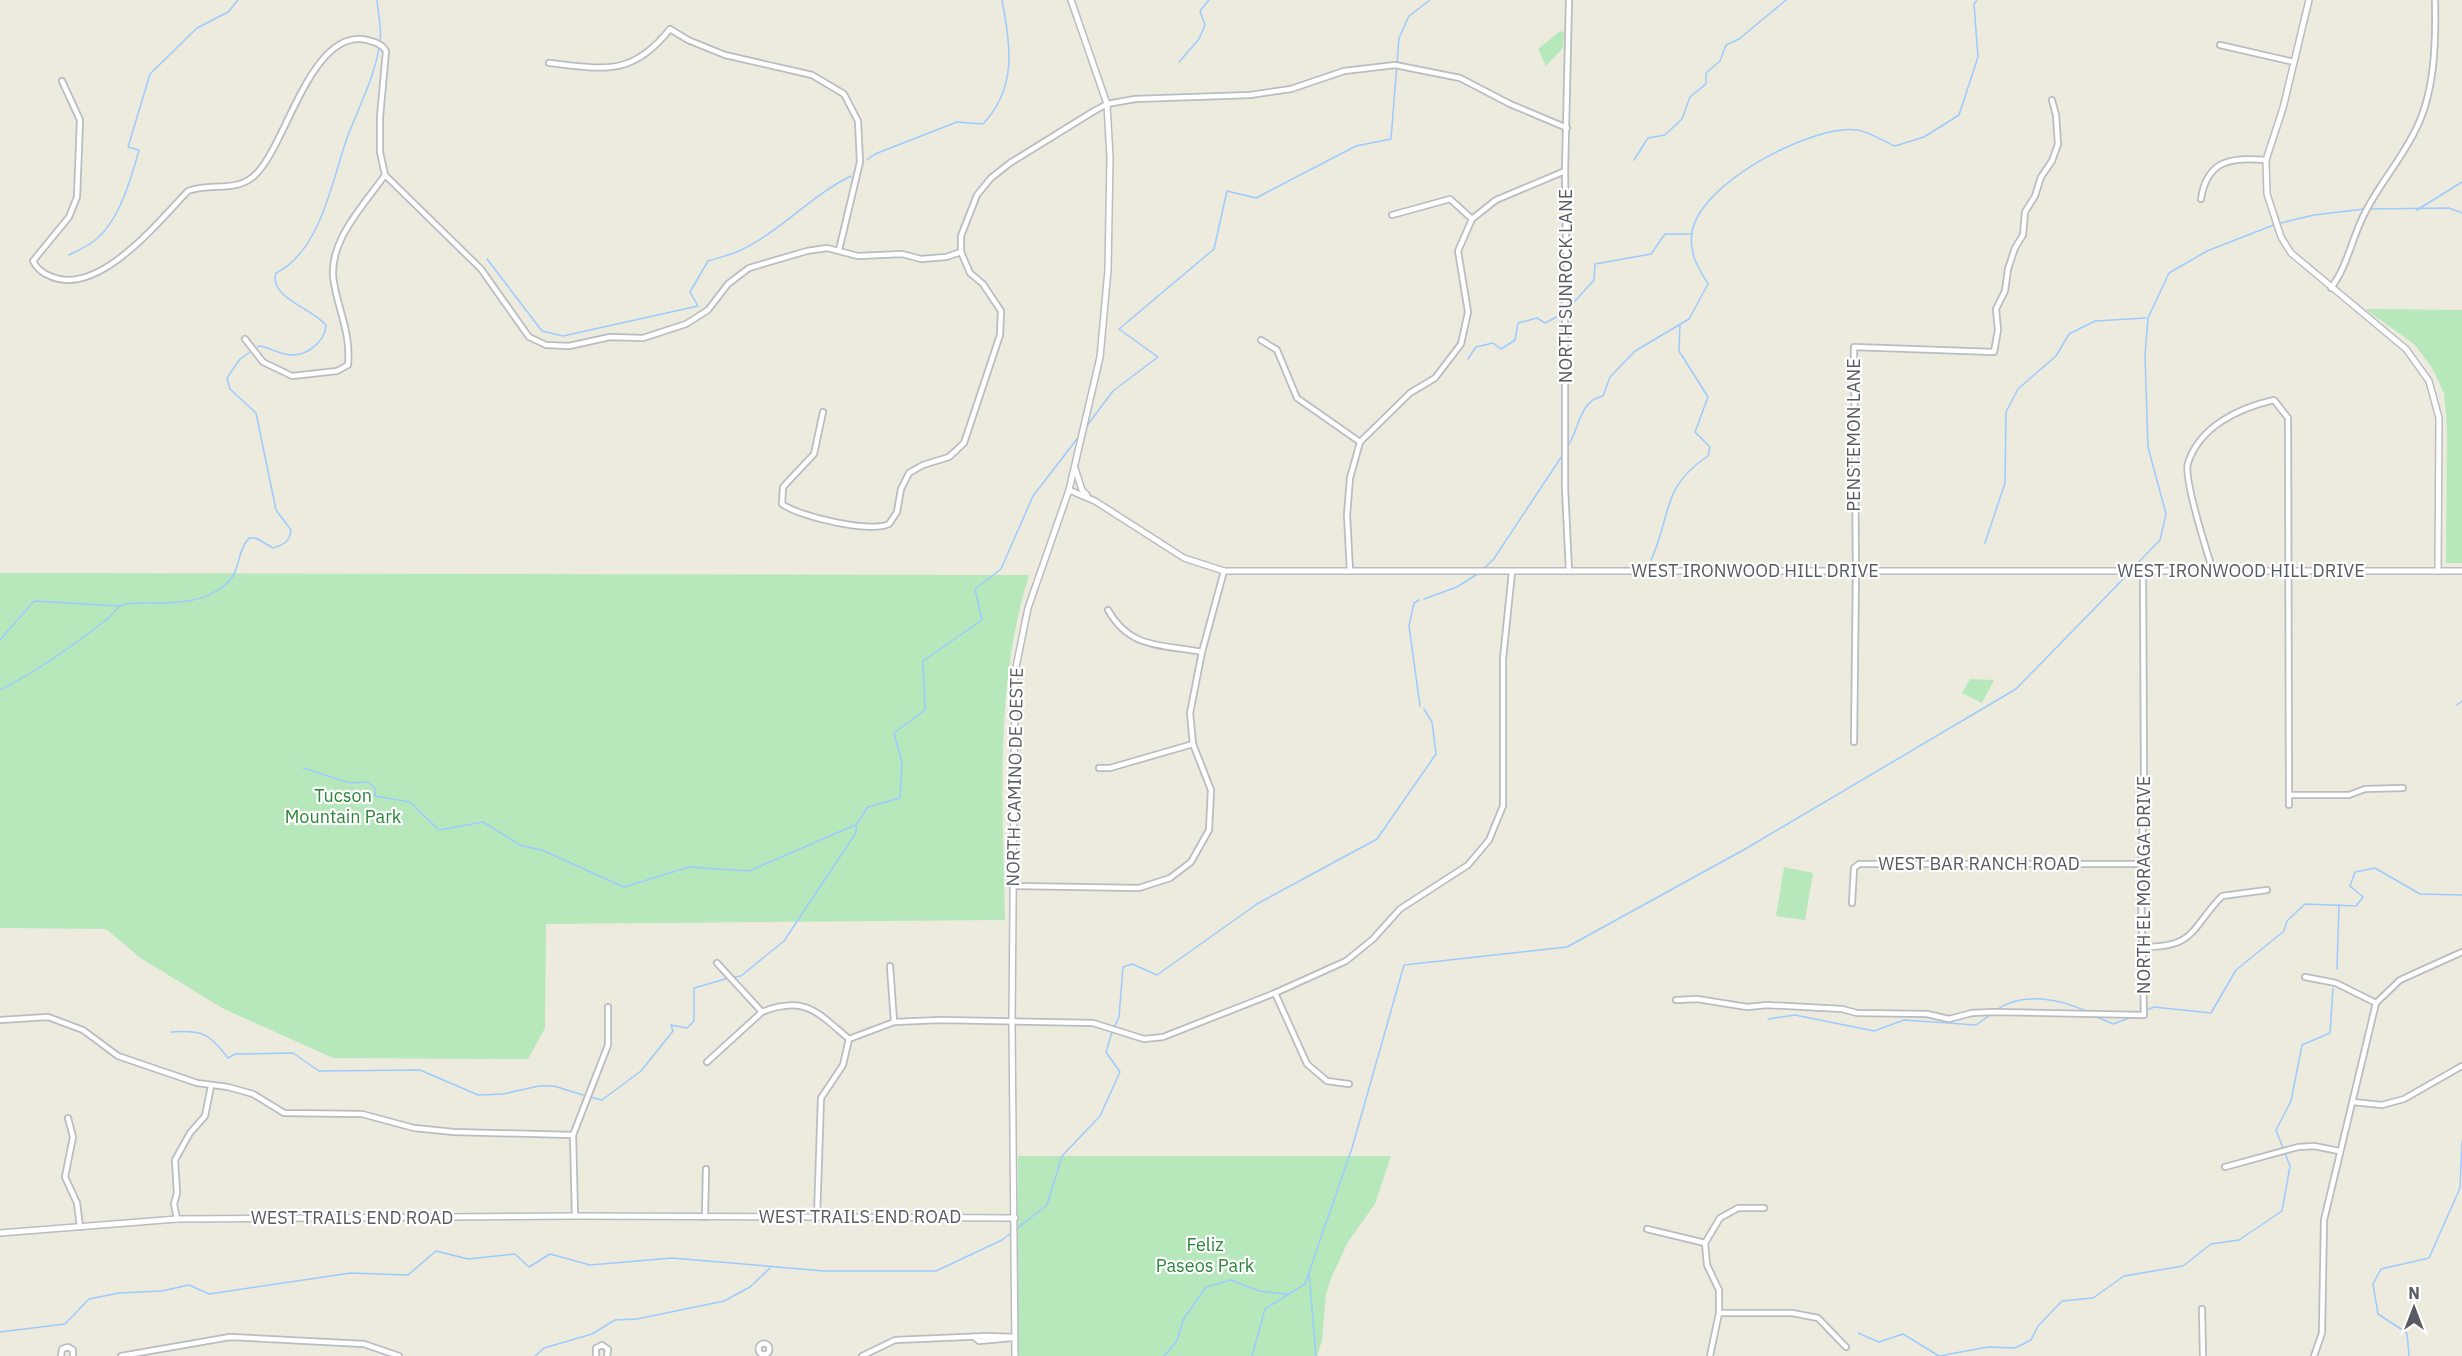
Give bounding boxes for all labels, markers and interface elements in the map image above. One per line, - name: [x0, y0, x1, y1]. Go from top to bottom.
- street label: NORTH SUNROCK LANE: [1554, 189, 1577, 383]
- street label: PENSTEMON LANE: [1842, 358, 1865, 512]
- street label: WEST IRONWOOD HILL DRIVE: [1631, 559, 1879, 582]
- street label: WEST IRONWOOD HILL DRIVE: [2117, 559, 2365, 582]
- street label: NORTH CAMINO DE OESTE: [1001, 667, 1028, 887]
- street label: NORTH EL MORAGA DRIVE: [2132, 776, 2155, 994]
- park label: Tucson Mountain Park: [285, 784, 402, 828]
- street label: WEST BAR RANCH ROAD: [1878, 852, 2080, 875]
- street label: WEST TRAILS END ROAD: [759, 1205, 961, 1228]
- street label: WEST TRAILS END ROAD: [251, 1206, 453, 1229]
- park label: Feliz Paseos Park: [1156, 1233, 1255, 1277]
- north arrow: [2384, 1278, 2444, 1338]
- text: N: [2408, 1283, 2420, 1303]

